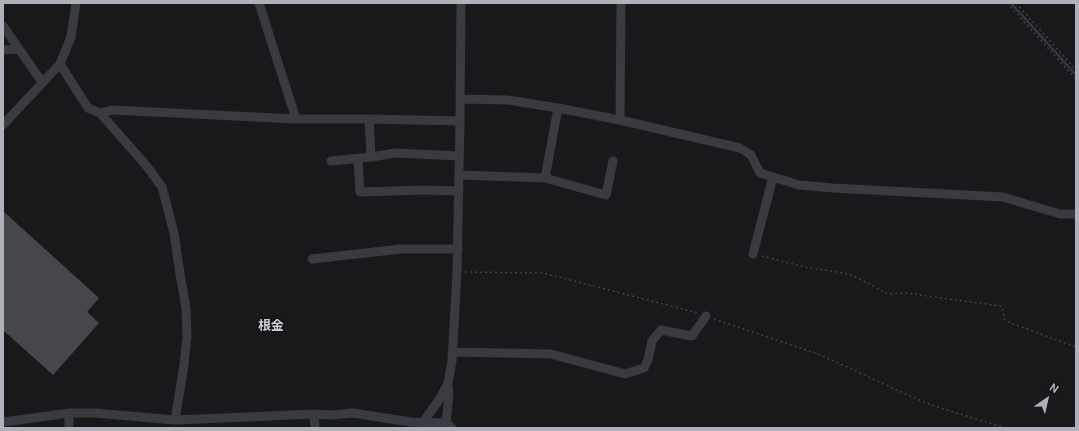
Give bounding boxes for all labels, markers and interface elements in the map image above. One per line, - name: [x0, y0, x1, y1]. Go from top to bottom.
- district label: 根金: [258, 319, 284, 335]
- north arrow: [1027, 379, 1067, 419]
- text: N: [1047, 381, 1061, 396]

